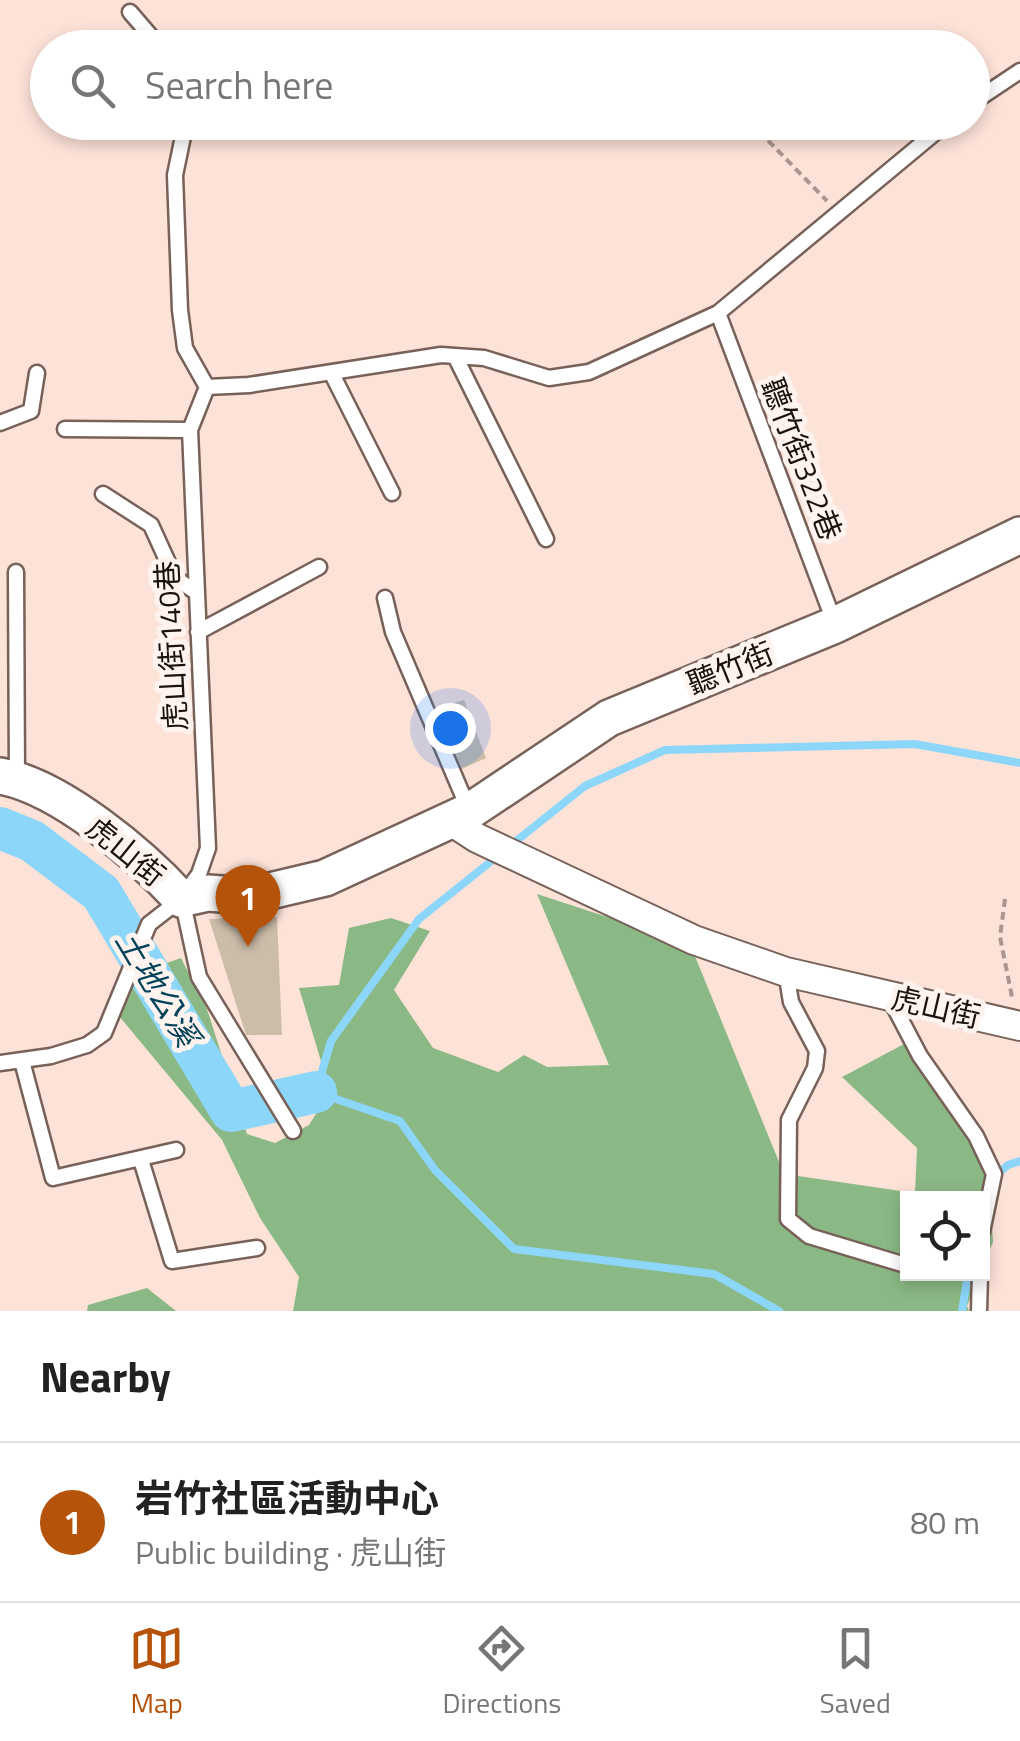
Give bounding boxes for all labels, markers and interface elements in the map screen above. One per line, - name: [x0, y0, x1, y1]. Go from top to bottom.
- search box: [30, 30, 990, 140]
- text: Search here: [145, 56, 333, 114]
- icon: search: [65, 58, 120, 113]
- street label: 聽竹街322巷: [750, 371, 854, 547]
- street label: 虎山街140巷: [144, 560, 198, 732]
- street label: 聽竹街: [680, 630, 780, 706]
- your location: [425, 703, 476, 754]
- street label: 虎山街: [77, 805, 175, 897]
- pin: 1: [216, 864, 280, 947]
- water label: 土地公溪: [104, 921, 214, 1059]
- street label: 虎山街: [887, 974, 985, 1040]
- map controls: [900, 1191, 990, 1281]
- button: locate: [900, 1191, 990, 1281]
- text: Nearby: [40, 1344, 171, 1408]
- text: 岩竹社區活動中心: [135, 1469, 439, 1527]
- text: 1: [64, 1498, 81, 1546]
- text: 80 m: [910, 1498, 980, 1546]
- text: Public building · 虎山街: [135, 1528, 446, 1576]
- tab: Map: [129, 1621, 184, 1724]
- tab: Directions: [442, 1621, 561, 1724]
- tab: Saved: [820, 1621, 891, 1724]

